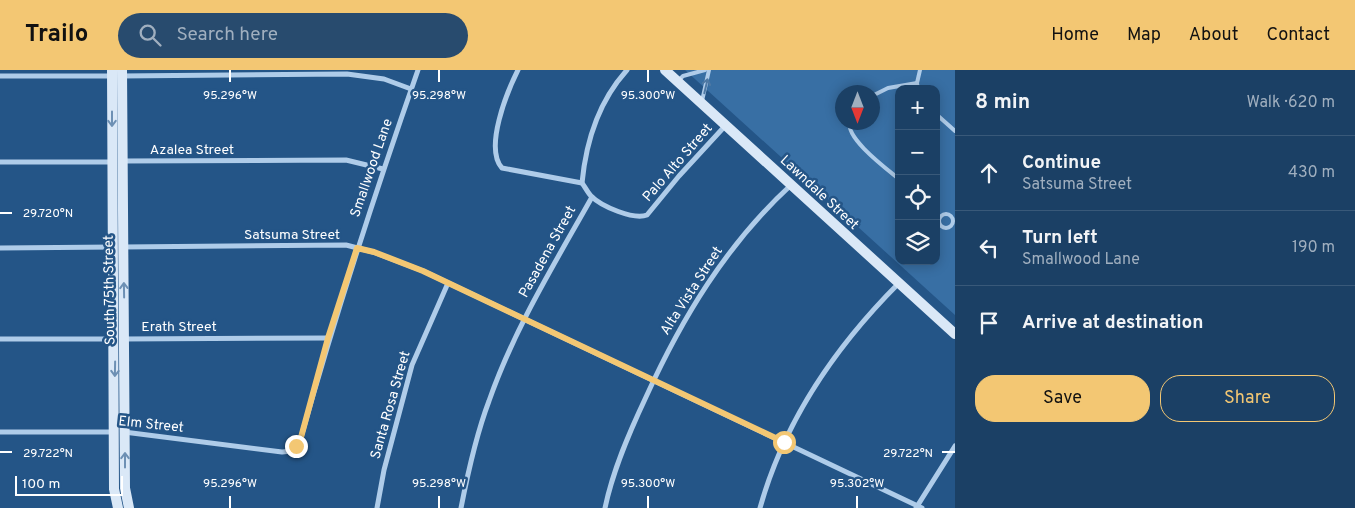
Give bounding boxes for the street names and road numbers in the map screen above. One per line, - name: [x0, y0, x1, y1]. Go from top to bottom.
- street label: Smallwood Lane: [347, 116, 397, 220]
- street label: Palo Alto Street: [639, 120, 717, 206]
- street label: Azalea Street: [150, 142, 234, 159]
- street label: Lawndale Street: [776, 152, 862, 234]
- street label: Pasadena Street: [516, 203, 580, 301]
- street label: Satsuma Street: [244, 227, 340, 244]
- street label: South 75th Street: [101, 235, 119, 345]
- street label: Alta Vista Street: [657, 244, 727, 338]
- street label: Erath Street: [141, 319, 217, 336]
- street label: Santa Rosa Street: [367, 349, 415, 461]
- street label: Elm Street: [117, 413, 185, 437]

